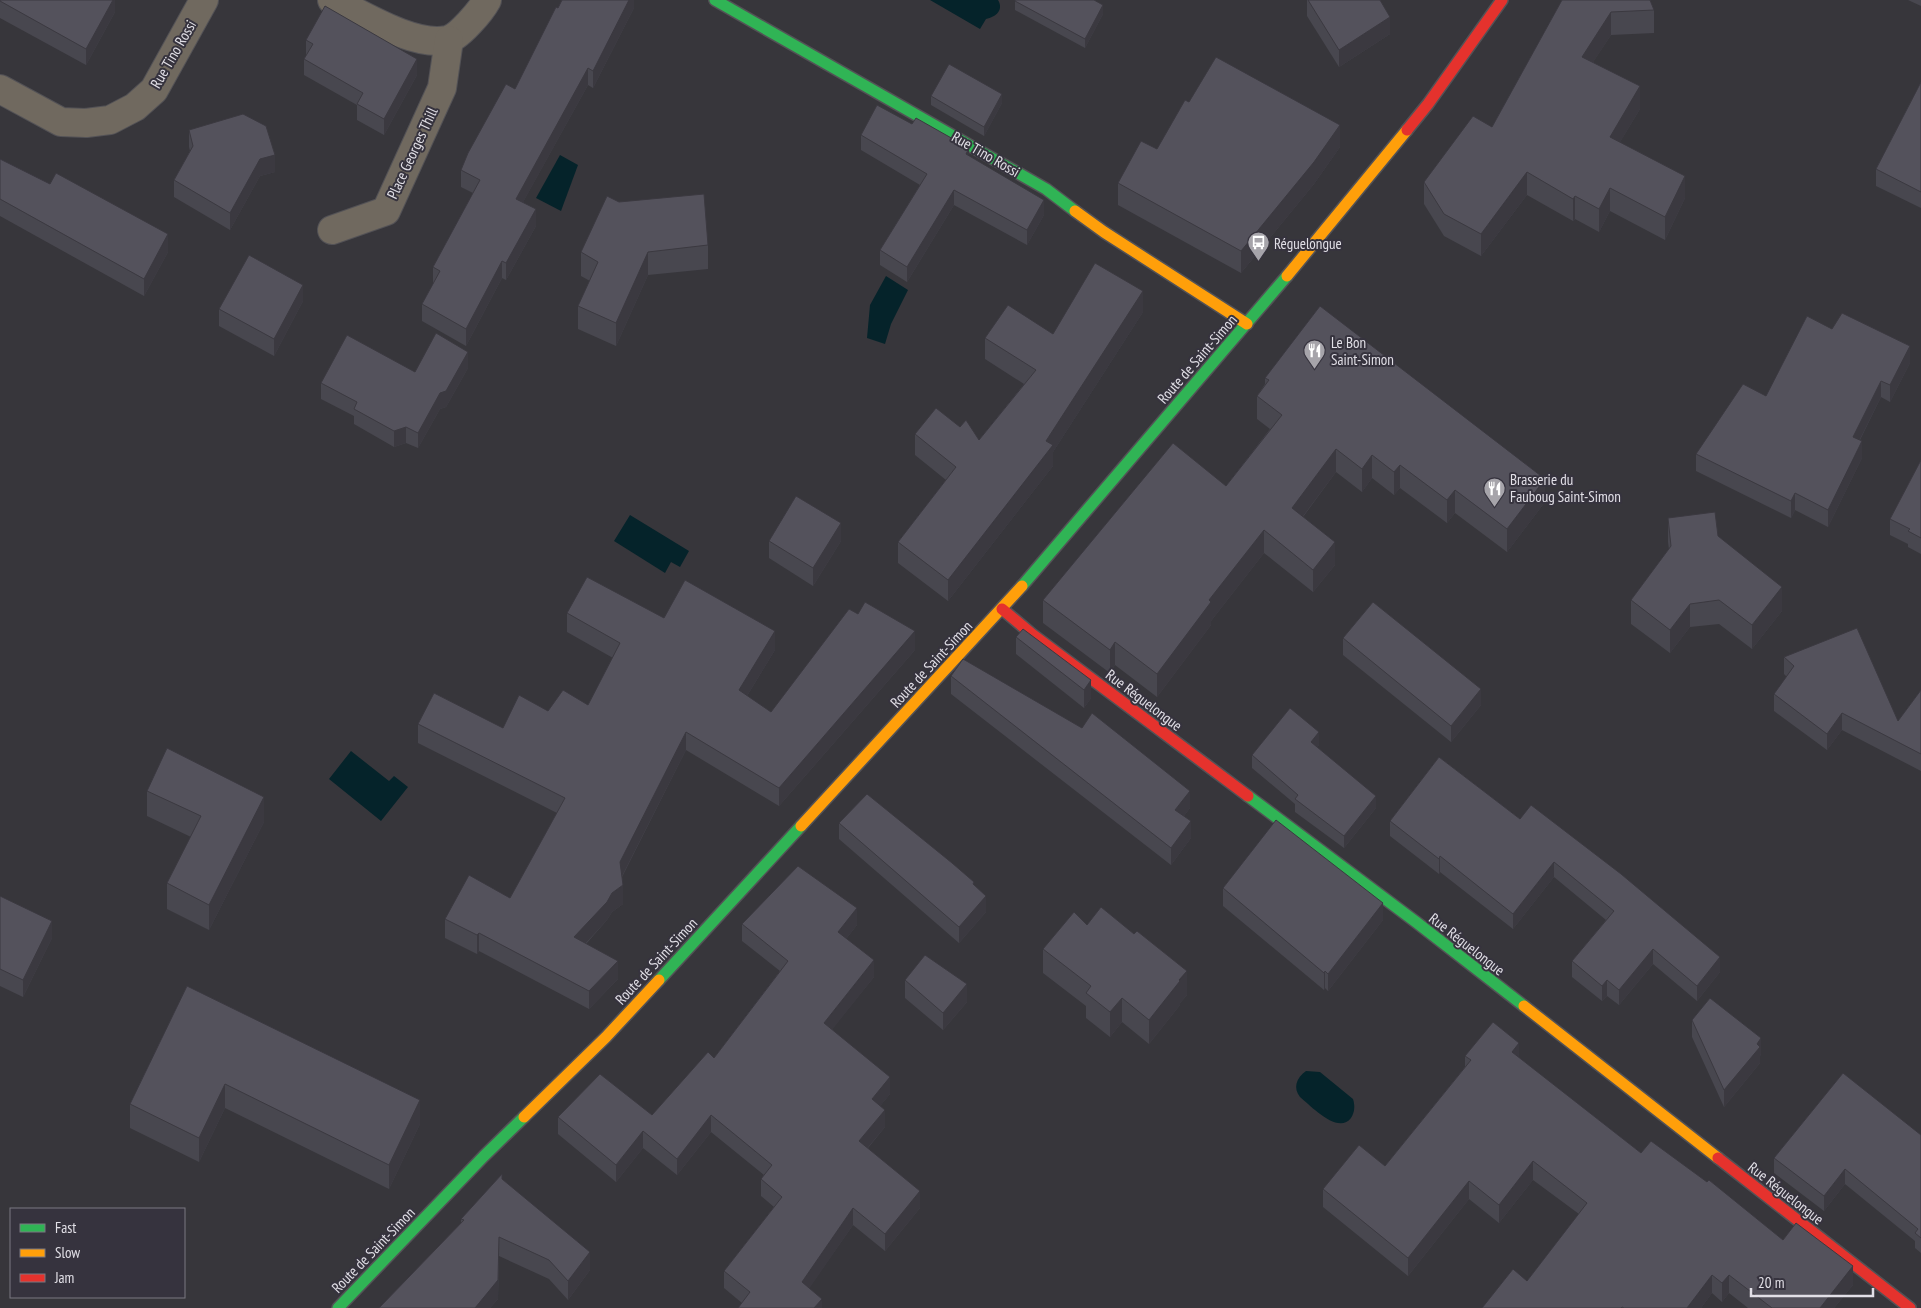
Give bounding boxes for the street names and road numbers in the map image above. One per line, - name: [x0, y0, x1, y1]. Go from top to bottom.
- street label: Rue Tino Rossi: [146, 17, 200, 91]
- street label: Place Georges Thill: [383, 104, 442, 202]
- street label: Rue Tino Rossi: [949, 127, 1023, 181]
- street label: Route de Saint-Simon: [1153, 311, 1241, 407]
- street label: Route de Saint-Simon: [886, 617, 976, 711]
- street label: Rue Réguelongue: [1102, 665, 1186, 735]
- street label: Rue Réguelongue: [1425, 909, 1509, 979]
- street label: Route de Saint-Simon: [611, 914, 701, 1008]
- street label: Rue Réguelongue: [1744, 1158, 1828, 1228]
- street label: Route de Saint-Simon: [327, 1203, 419, 1297]

